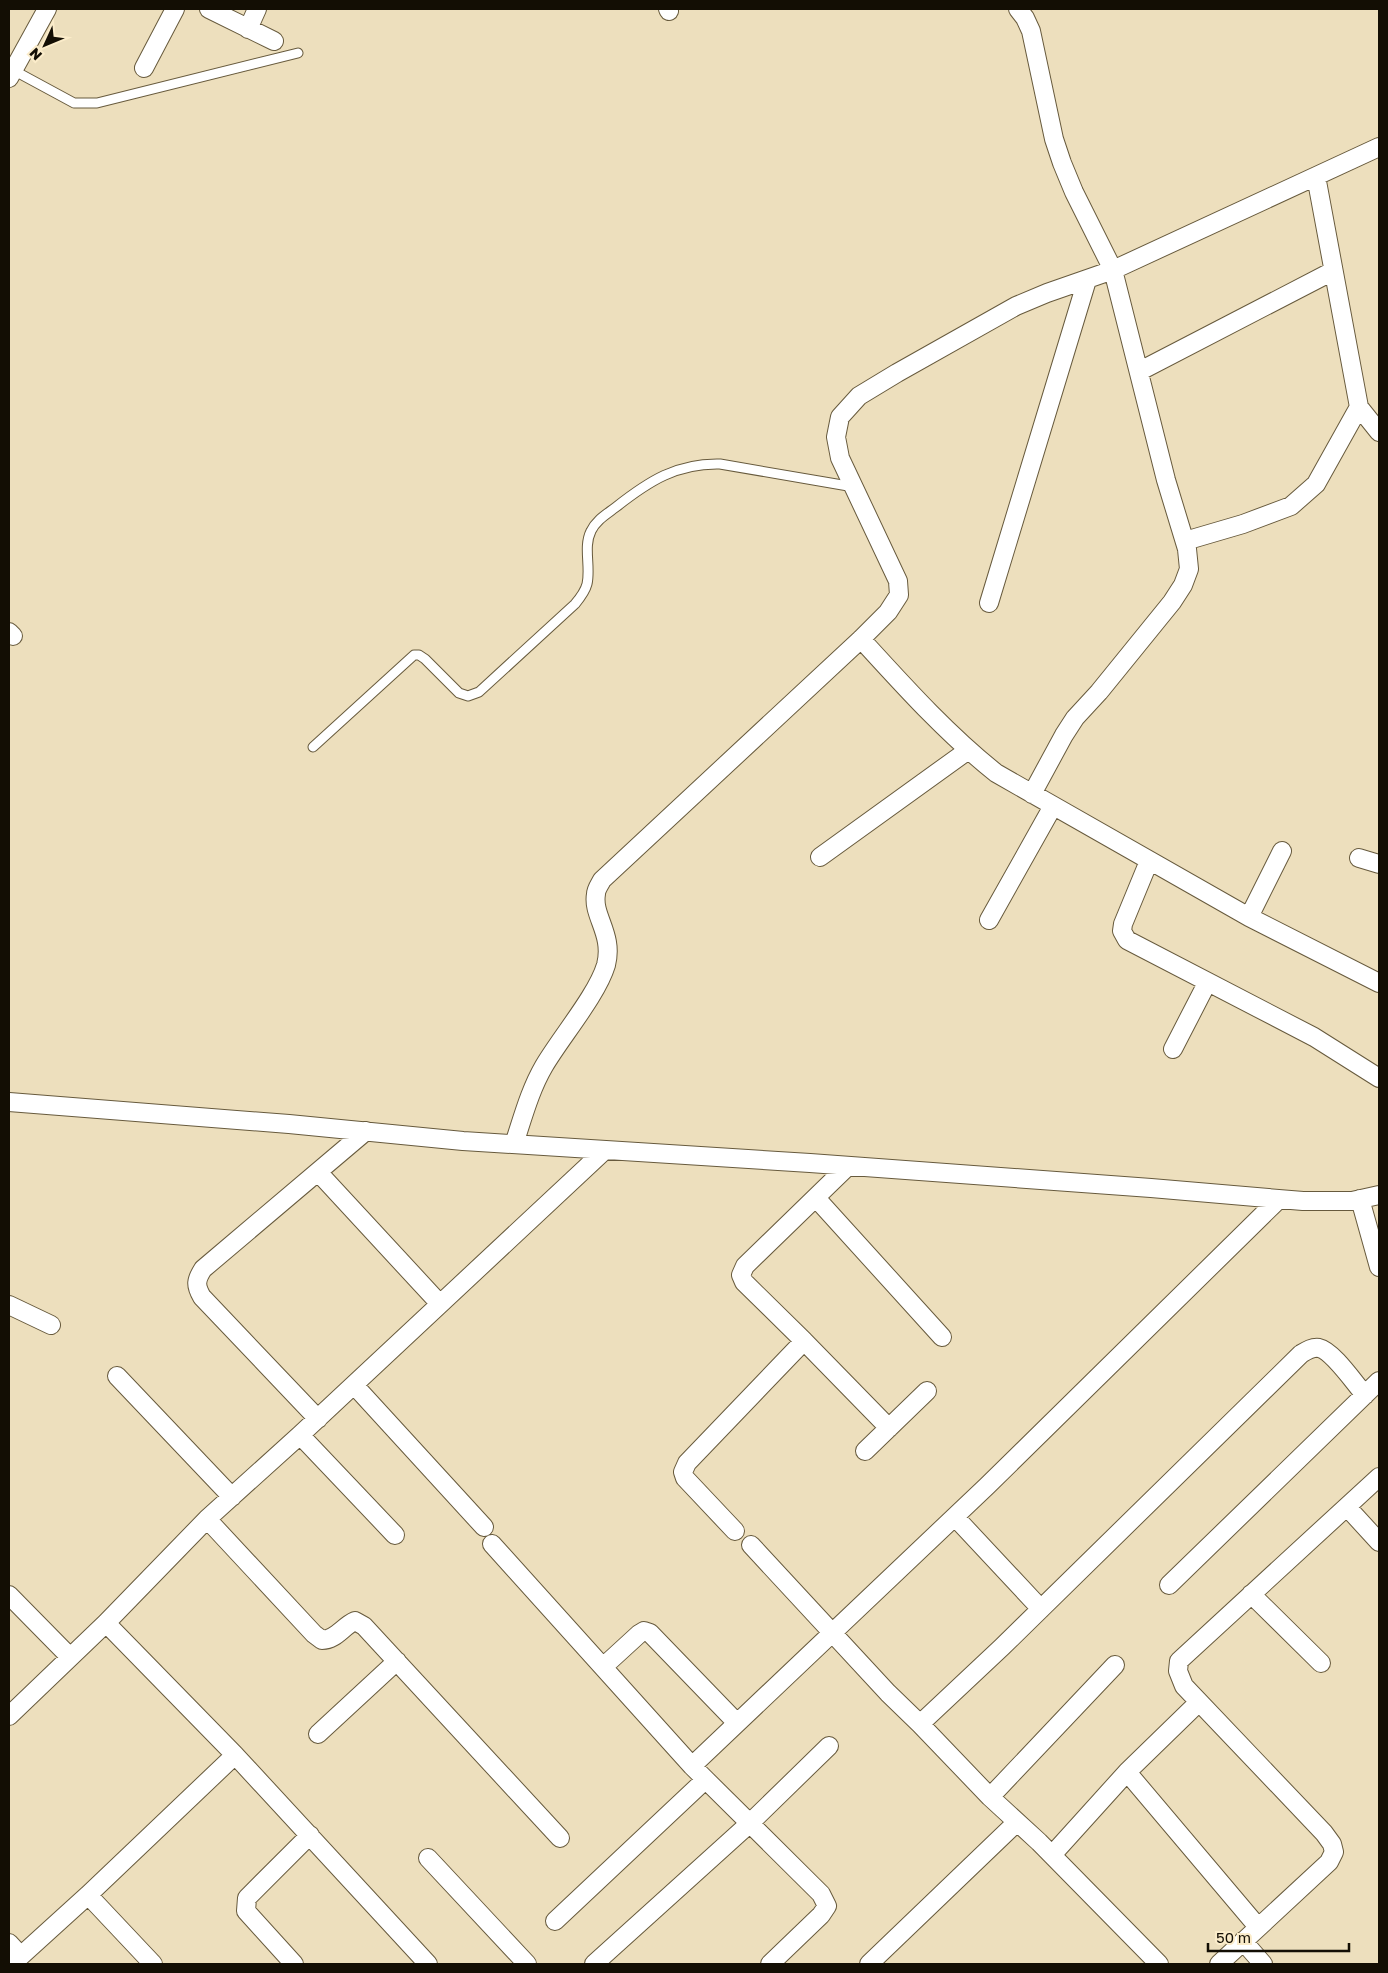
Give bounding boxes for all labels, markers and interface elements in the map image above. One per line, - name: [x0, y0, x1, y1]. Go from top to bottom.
- north arrow: [20, 20, 70, 70]
- text: N: [25, 45, 45, 64]
- scale bar: [1208, 1920, 1349, 1952]
- text: 50 m: [1216, 1928, 1251, 1946]

